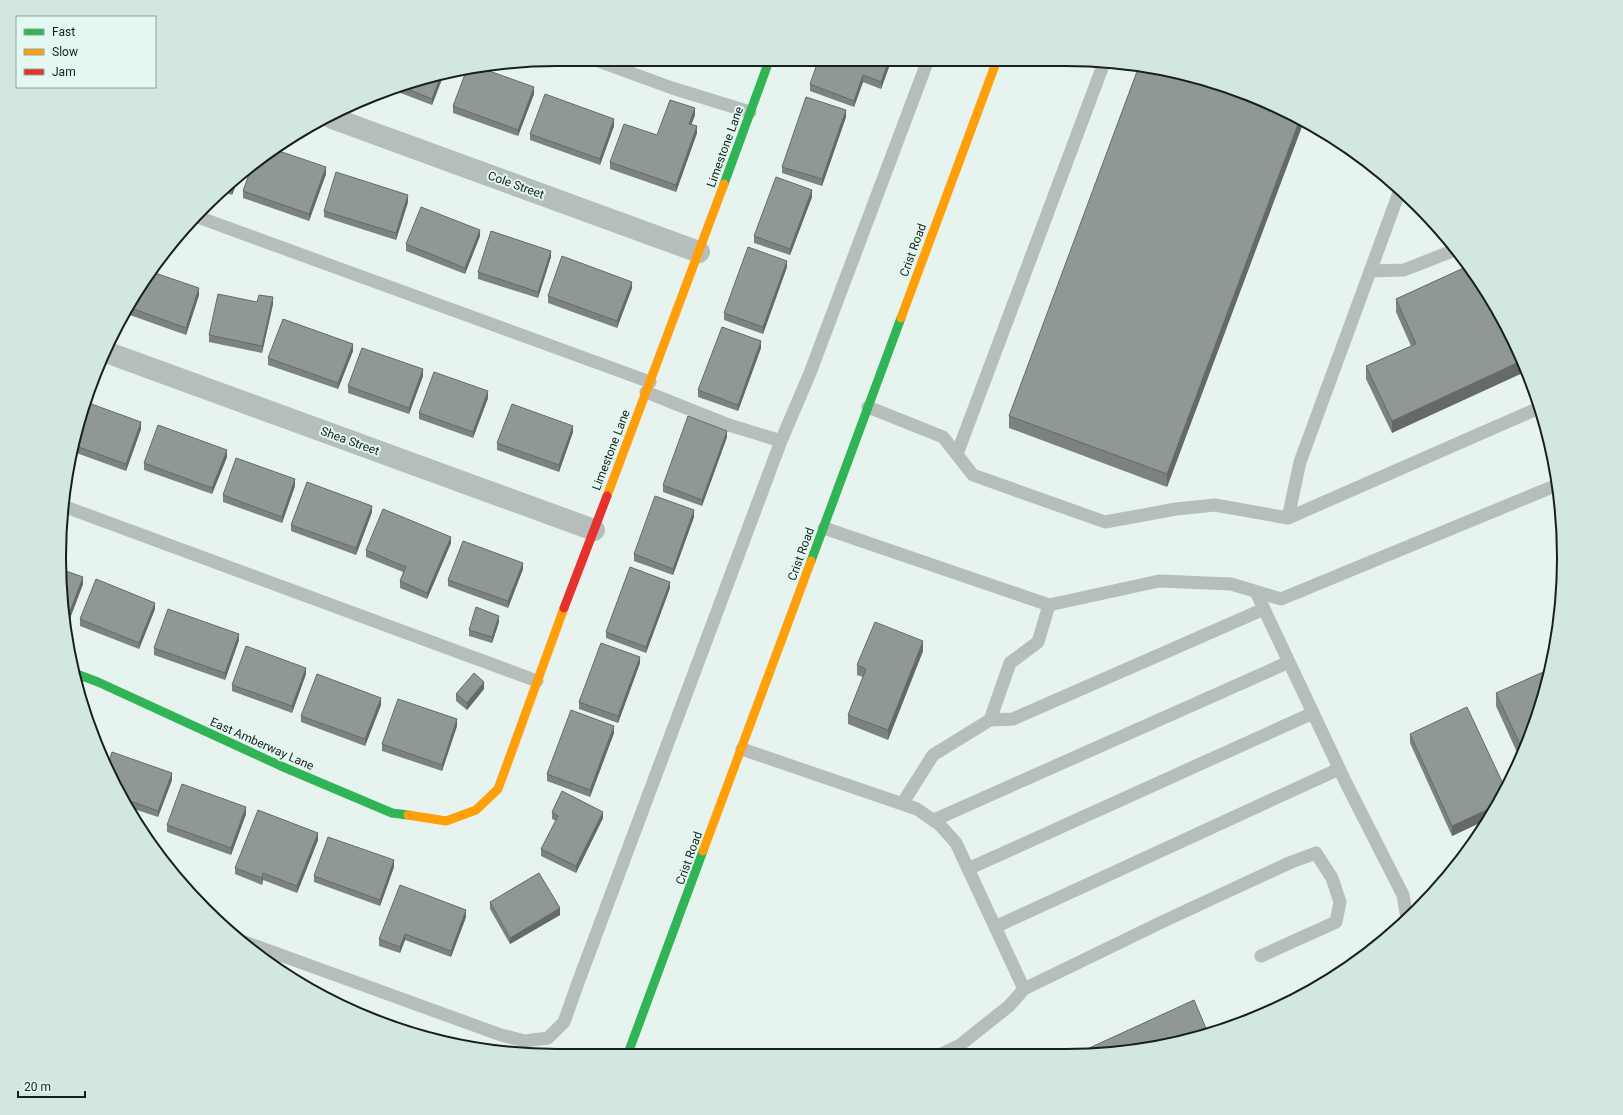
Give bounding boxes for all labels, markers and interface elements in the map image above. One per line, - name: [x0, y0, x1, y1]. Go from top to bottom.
- legend: [16, 16, 156, 88]
- text: Fast: [52, 25, 75, 39]
- text: Slow: [52, 45, 78, 59]
- text: Jam: [52, 65, 76, 79]
- street label: Limestone Lane: [704, 105, 746, 189]
- street label: Cole Street: [486, 168, 546, 202]
- street label: Crist Road: [897, 222, 929, 278]
- street label: Limestone Lane: [589, 408, 633, 492]
- street label: Shea Street: [319, 424, 381, 458]
- street label: Crist Road: [785, 526, 817, 582]
- street label: East Amberway Lane: [208, 715, 316, 773]
- street label: Crist Road: [673, 830, 705, 886]
- scale bar: [18, 1073, 85, 1099]
- text: 20 m: [24, 1080, 51, 1094]

